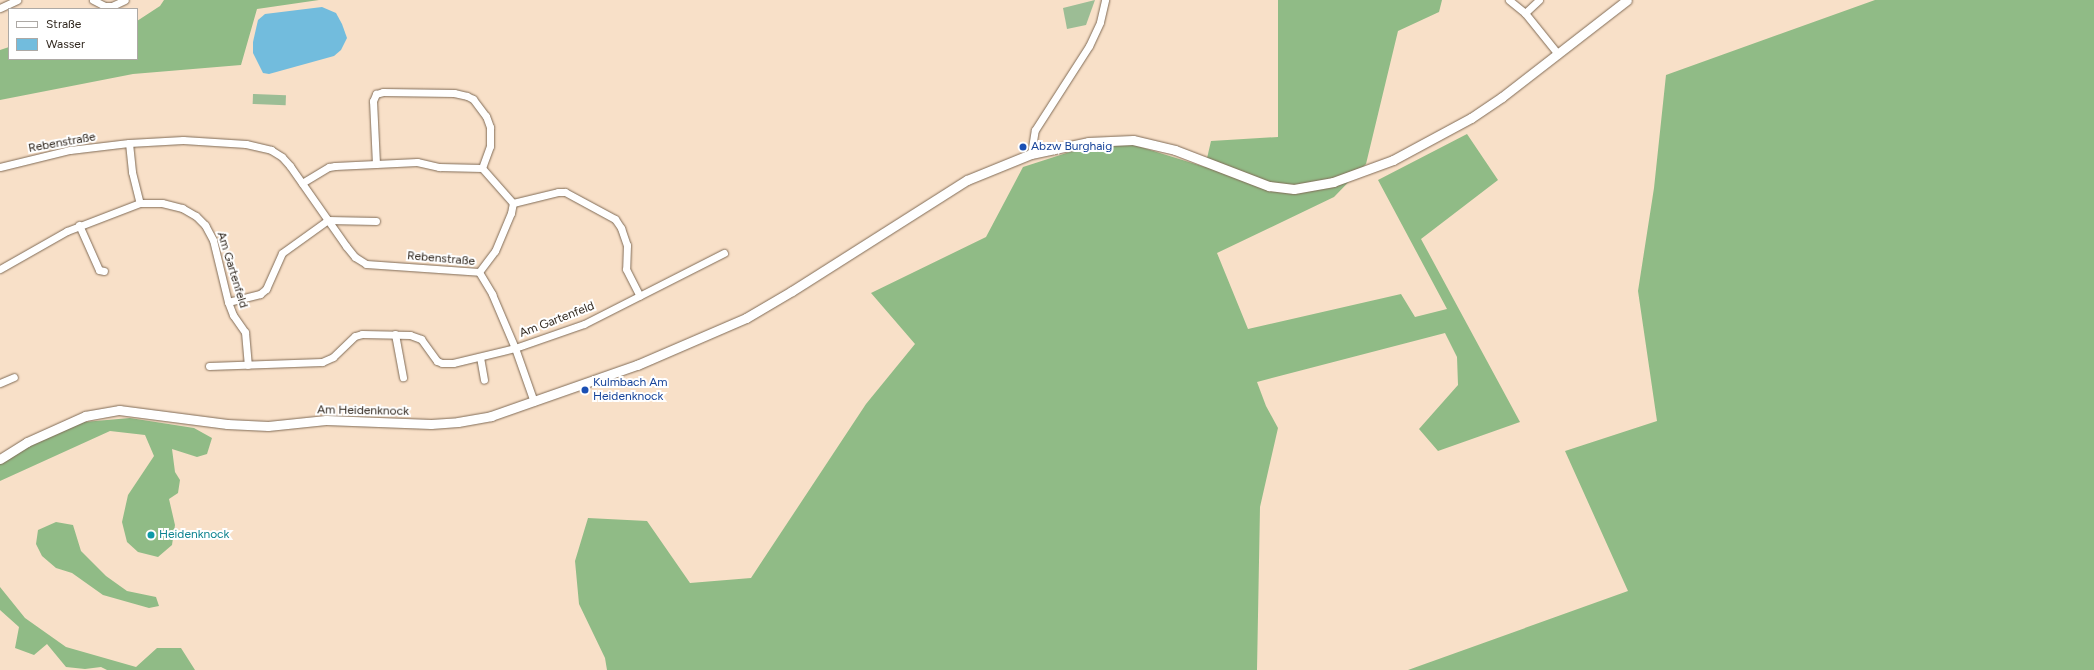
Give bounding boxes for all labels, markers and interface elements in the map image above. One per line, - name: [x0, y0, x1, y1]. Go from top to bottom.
- legend: [8, 8, 138, 60]
- text: Straße: [46, 17, 81, 31]
- text: Wasser: [46, 37, 85, 51]
- street label: Rebenstraße: [27, 130, 97, 156]
- place label: Abzw Burghaig: [1031, 140, 1112, 154]
- marker: Abzw Burghaig: [1018, 142, 1028, 152]
- street label: Am Gartenfeld: [214, 230, 250, 310]
- street label: Rebenstraße: [407, 249, 475, 269]
- street label: Am Gartenfeld: [518, 299, 596, 341]
- place label: Kulmbach Am Heidenknock: [593, 376, 667, 404]
- marker: Kulmbach Am Heidenknock: [580, 385, 590, 395]
- street label: Am Heidenknock: [317, 403, 409, 419]
- place label: Heidenknock: [159, 528, 229, 542]
- marker: Heidenknock: [146, 530, 156, 540]

